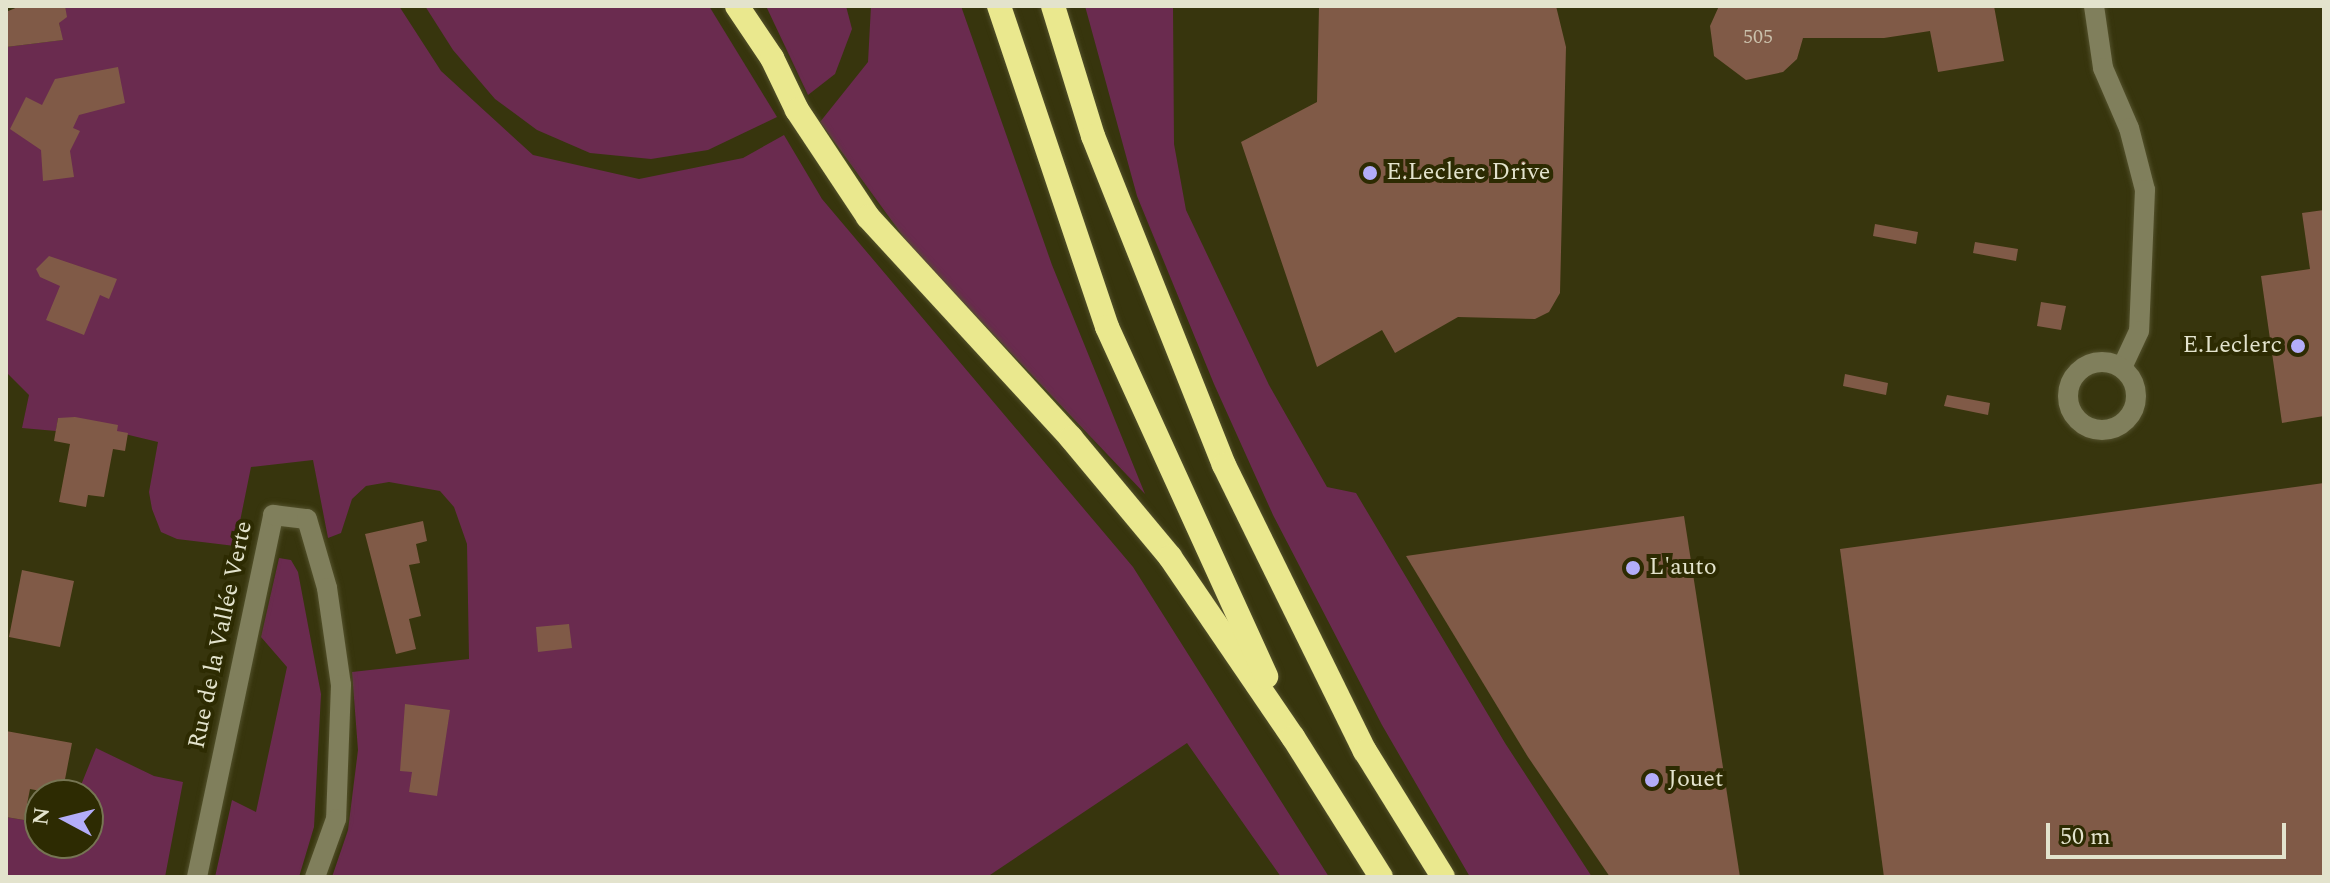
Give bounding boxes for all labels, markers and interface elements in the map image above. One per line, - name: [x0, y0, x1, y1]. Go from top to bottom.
- house number: 505: [1743, 25, 1773, 49]
- place label: E.Leclerc Drive: [1386, 159, 1550, 187]
- marker: E.Leclerc Drive: [1361, 164, 1379, 182]
- place label: E.Leclerc: [2182, 332, 2282, 360]
- marker: E.Leclerc: [2289, 337, 2307, 355]
- street label: Rue de la Vallée Verte: [183, 518, 259, 752]
- place label: L'auto: [1649, 554, 1717, 582]
- marker: L'auto: [1624, 559, 1642, 577]
- place label: Jouet: [1668, 766, 1723, 794]
- marker: Jouet: [1643, 771, 1661, 789]
- north arrow: [24, 779, 104, 859]
- text: N: [24, 805, 59, 827]
- scale bar: [2050, 807, 2290, 857]
- text: 50 m: [2060, 819, 2111, 855]

